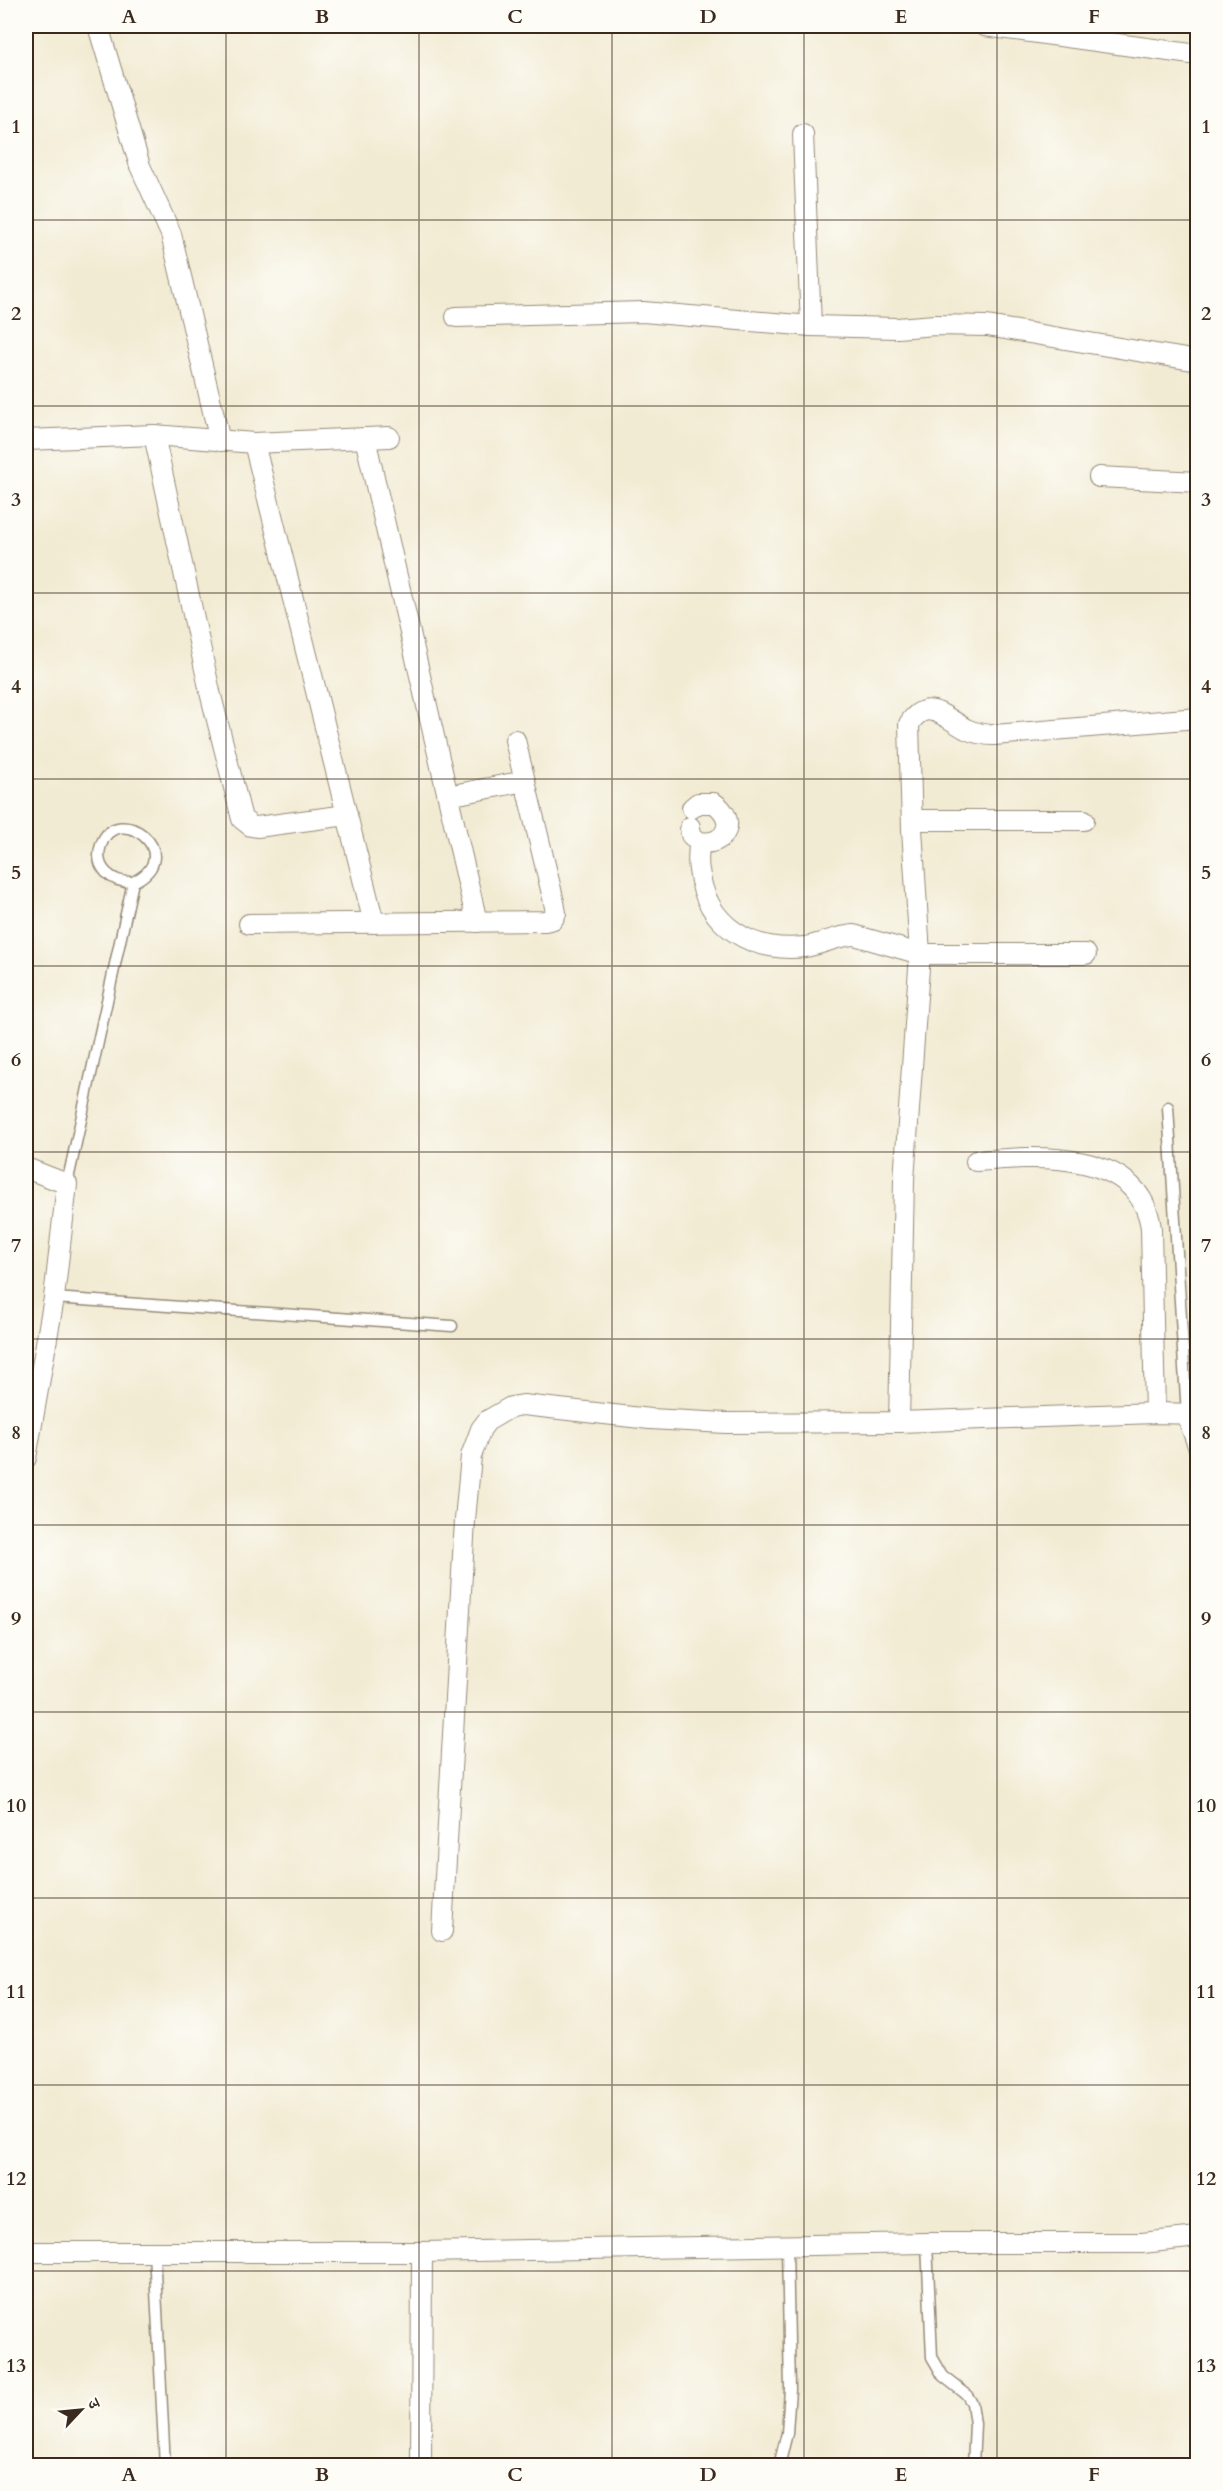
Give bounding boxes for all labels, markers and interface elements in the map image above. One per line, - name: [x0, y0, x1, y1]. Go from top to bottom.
- text: A: [121, 3, 137, 30]
- text: B: [315, 3, 329, 30]
- text: C: [507, 3, 523, 30]
- text: D: [699, 3, 717, 30]
- text: E: [895, 3, 907, 30]
- text: F: [1088, 3, 1100, 30]
- text: 1: [11, 113, 21, 140]
- text: 1: [1201, 113, 1211, 140]
- text: 2: [11, 300, 21, 327]
- text: 2: [1201, 300, 1211, 327]
- text: 3: [11, 486, 21, 513]
- text: 3: [1201, 486, 1211, 513]
- text: 4: [11, 673, 21, 700]
- text: 4: [1201, 673, 1211, 700]
- text: 5: [11, 859, 21, 886]
- text: 5: [1201, 859, 1211, 886]
- text: 6: [11, 1046, 21, 1073]
- text: 6: [1201, 1046, 1211, 1073]
- text: 7: [11, 1232, 21, 1259]
- text: 7: [1201, 1232, 1211, 1259]
- text: 8: [11, 1419, 21, 1446]
- text: 8: [1201, 1419, 1211, 1446]
- text: 9: [11, 1605, 21, 1632]
- text: 9: [1201, 1605, 1211, 1632]
- text: 10: [6, 1792, 26, 1819]
- text: 10: [1196, 1792, 1216, 1819]
- text: 11: [6, 1978, 26, 2005]
- text: 11: [1196, 1978, 1216, 2005]
- text: 12: [6, 2165, 26, 2192]
- text: 12: [1196, 2165, 1216, 2192]
- text: 13: [6, 2352, 26, 2379]
- text: 13: [1196, 2352, 1216, 2379]
- north arrow: [51, 2380, 111, 2440]
- text: उ: [81, 2394, 106, 2414]
- text: A: [121, 2461, 137, 2488]
- text: B: [315, 2461, 329, 2488]
- text: C: [507, 2461, 523, 2488]
- text: D: [699, 2461, 717, 2488]
- text: E: [895, 2461, 907, 2488]
- text: F: [1088, 2461, 1100, 2488]

